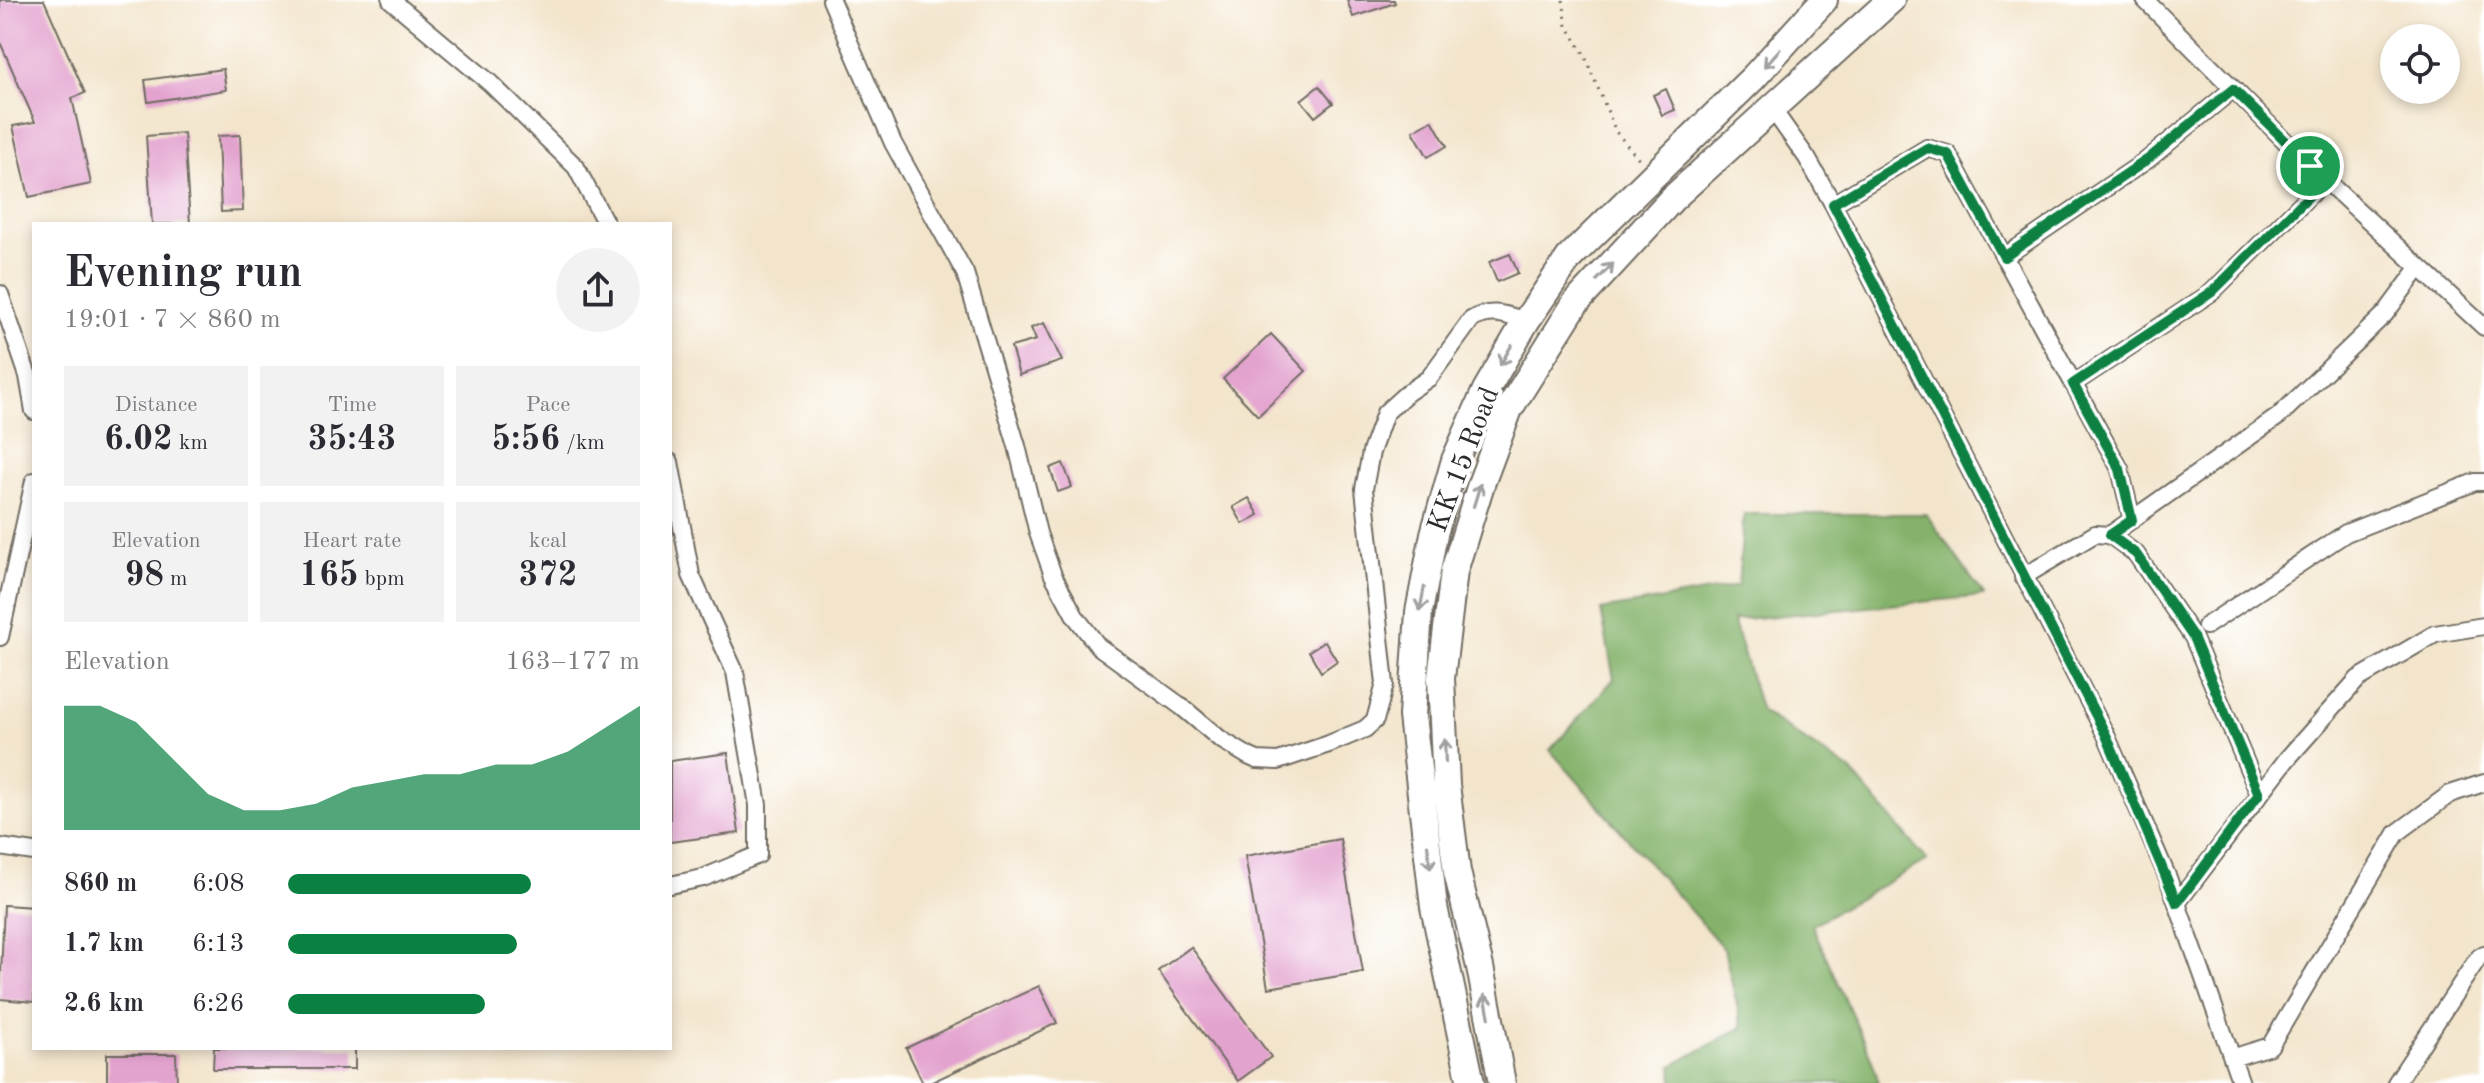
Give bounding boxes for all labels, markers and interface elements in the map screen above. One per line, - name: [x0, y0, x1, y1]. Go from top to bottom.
- map controls: [2380, 24, 2460, 104]
- button: locate: [2380, 24, 2460, 104]
- one-way arrow: [1763, 48, 1781, 68]
- pin: [2276, 132, 2344, 200]
- icon: arrive: [2288, 144, 2332, 188]
- button: share: [556, 248, 640, 332]
- text: Evening run: [64, 252, 302, 296]
- one-way arrow: [1596, 262, 1615, 282]
- text: 19:01 · 7 × 860 m: [64, 307, 281, 333]
- one-way arrow: [1498, 343, 1514, 366]
- street label: KK 15 Road: [1424, 384, 1505, 536]
- text: Distance: [115, 394, 197, 416]
- text: Time: [327, 394, 377, 416]
- text: Pace: [526, 394, 570, 416]
- text: 6.02: [104, 423, 173, 457]
- text: 35:43: [308, 423, 396, 457]
- text: 5:56: [491, 423, 560, 457]
- text: km: [173, 432, 208, 454]
- text: /km: [560, 432, 605, 454]
- one-way arrow: [1471, 483, 1486, 508]
- text: Elevation: [111, 530, 201, 552]
- text: Heart rate: [303, 530, 401, 552]
- text: kcal: [529, 530, 567, 552]
- text: 98: [124, 559, 164, 593]
- text: 165: [299, 559, 358, 593]
- text: 372: [518, 559, 578, 593]
- text: m: [164, 568, 188, 590]
- text: bpm: [358, 568, 405, 590]
- one-way arrow: [1413, 585, 1428, 611]
- text: Elevation: [64, 649, 170, 675]
- text: 163–177 m: [505, 649, 640, 675]
- one-way arrow: [1437, 738, 1452, 765]
- one-way arrow: [1421, 843, 1436, 870]
- text: 860 m: [64, 871, 137, 897]
- text: 6:08: [192, 871, 245, 897]
- text: 1.7 km: [64, 931, 144, 957]
- text: 6:13: [192, 931, 245, 957]
- text: 2.6 km: [64, 991, 144, 1017]
- text: 6:26: [192, 991, 245, 1017]
- one-way arrow: [1479, 994, 1494, 1020]

